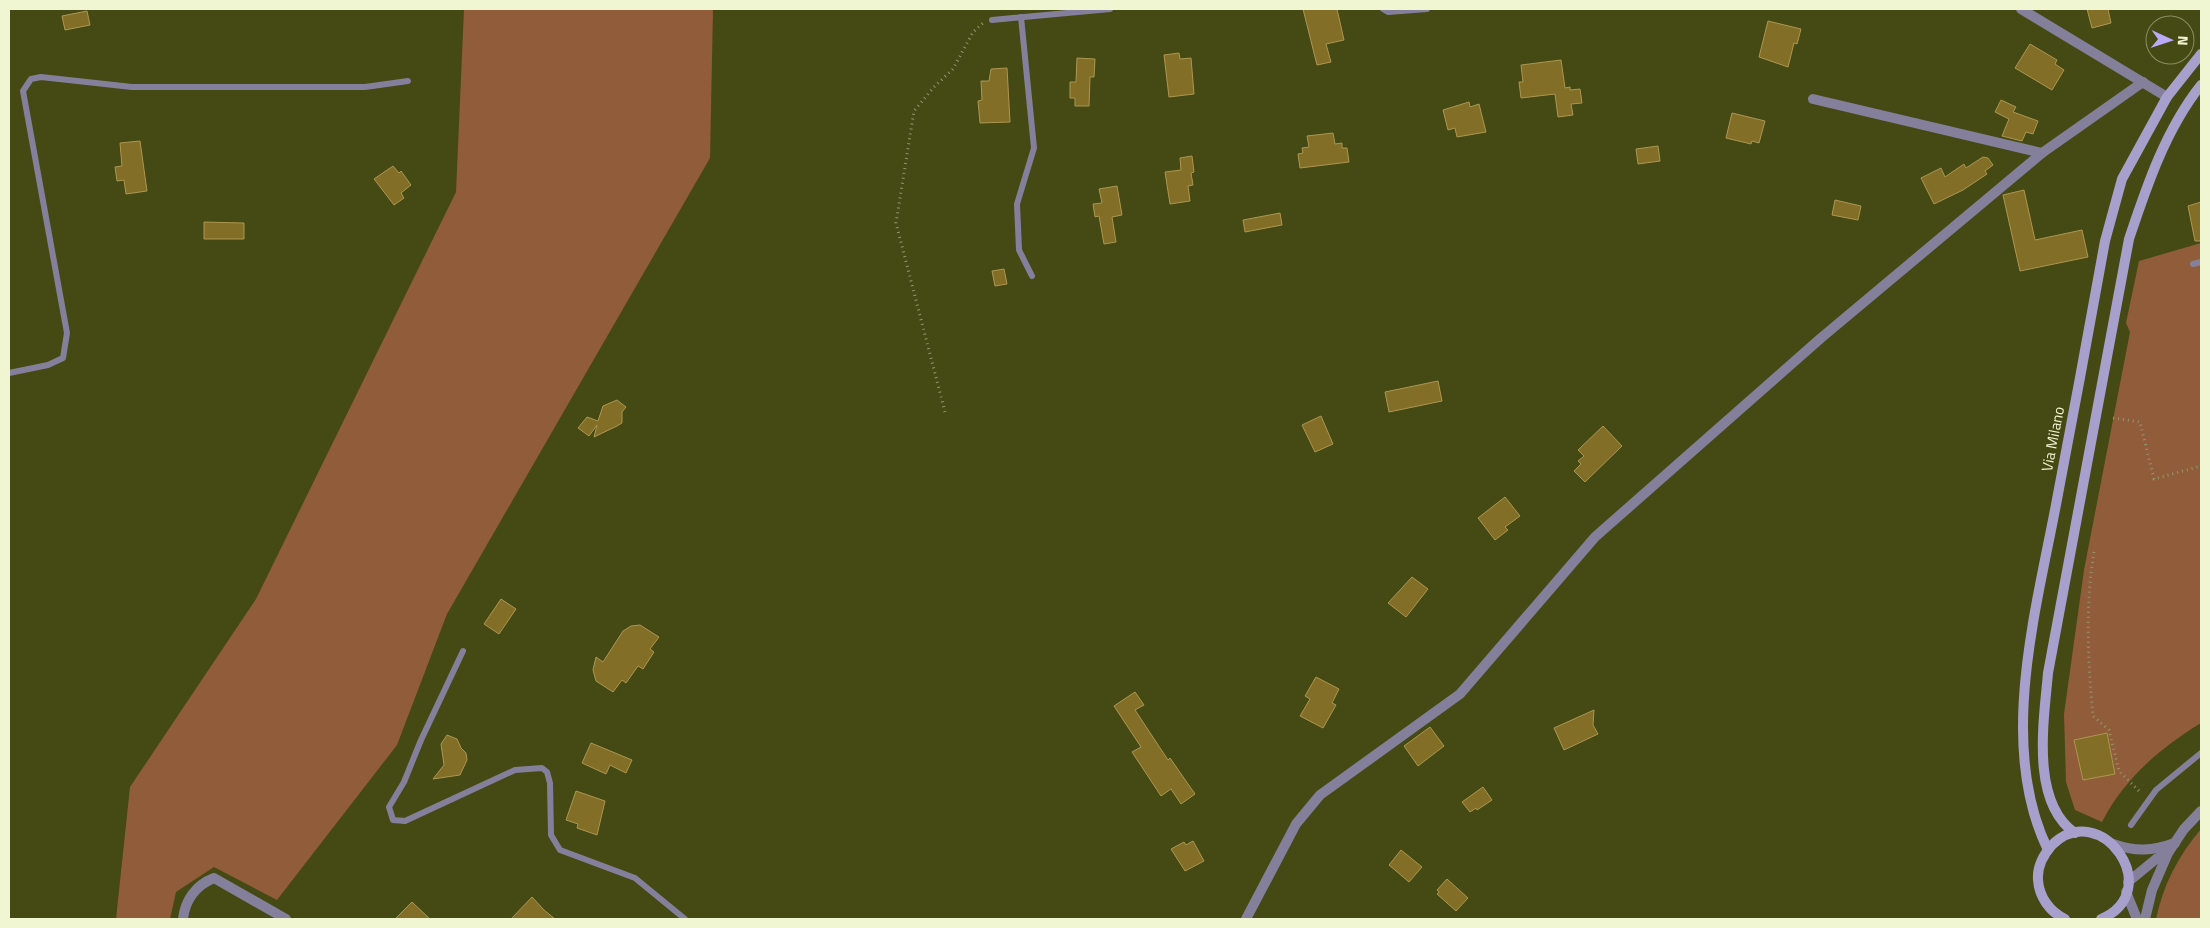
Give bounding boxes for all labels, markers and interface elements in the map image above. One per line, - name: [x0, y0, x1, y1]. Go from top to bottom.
- north arrow: [2145, 15, 2195, 65]
- text: N: [2173, 35, 2194, 46]
- street label: Via Milano: [2035, 404, 2070, 473]

